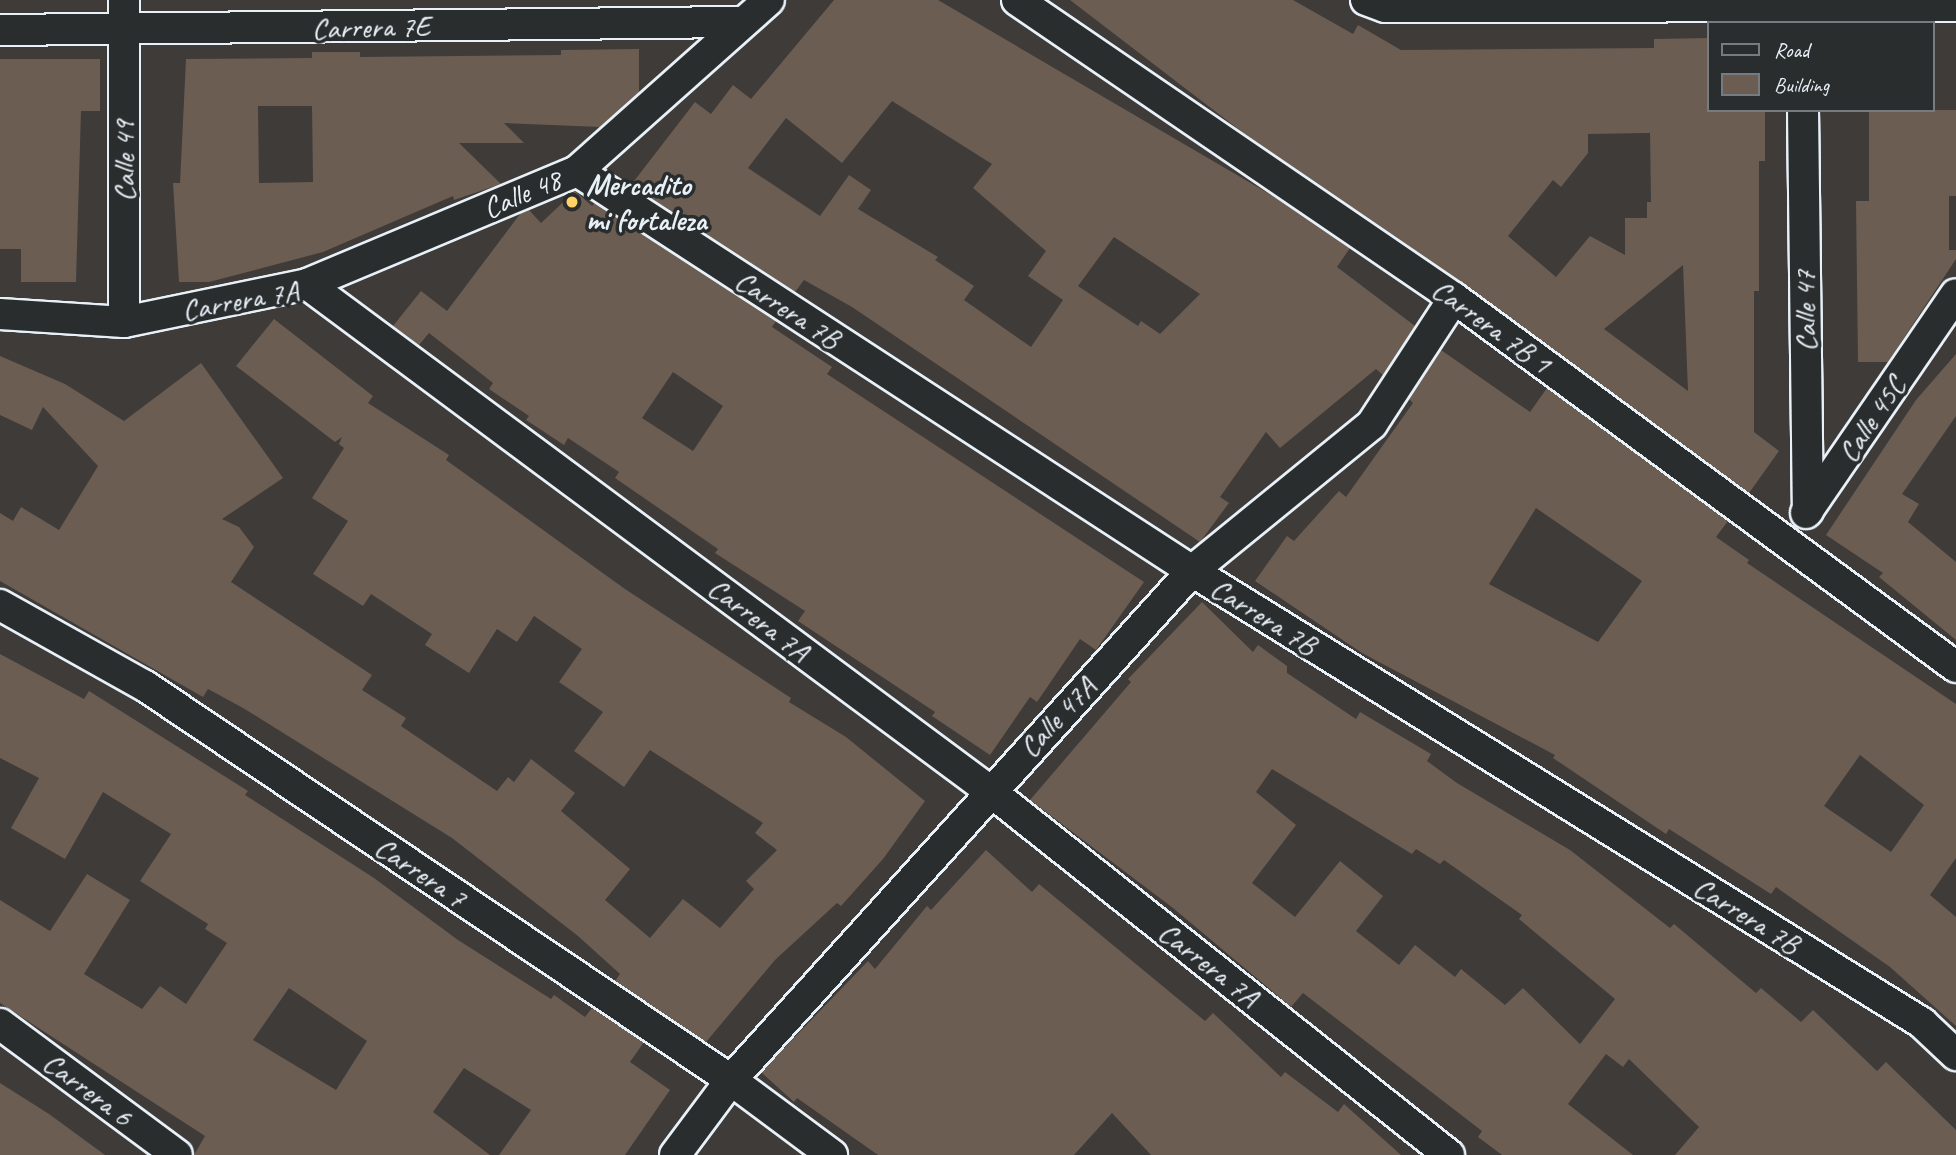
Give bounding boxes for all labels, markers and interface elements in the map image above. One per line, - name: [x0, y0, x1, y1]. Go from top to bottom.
- street label: Carrera 7E: [312, 8, 430, 46]
- legend: [1708, 21, 1935, 112]
- text: Road: [1774, 37, 1809, 63]
- text: Building: [1774, 72, 1829, 98]
- street label: Calle 49: [106, 120, 142, 202]
- street label: Calle 48: [477, 162, 567, 226]
- place label: Mercadito mi fortaleza: [586, 167, 707, 237]
- marker: Mercadito mi fortaleza: [564, 194, 580, 210]
- street label: Carrera 7B: [729, 262, 847, 356]
- street label: Calle 47: [1786, 270, 1824, 352]
- street label: Carrera 7B 1: [1425, 271, 1559, 381]
- street label: Carrera 7A: [179, 272, 301, 328]
- street label: Calle 45C: [1829, 369, 1913, 469]
- street label: Carrera 7A: [701, 569, 817, 669]
- street label: Carrera 7B: [1204, 569, 1324, 663]
- street label: Calle 47A: [1011, 669, 1103, 765]
- street label: Carrera 7: [368, 828, 474, 916]
- street label: Carrera 7B: [1687, 868, 1807, 962]
- street label: Carrera 7A: [1152, 914, 1266, 1014]
- street label: Carrera 6: [36, 1044, 140, 1134]

